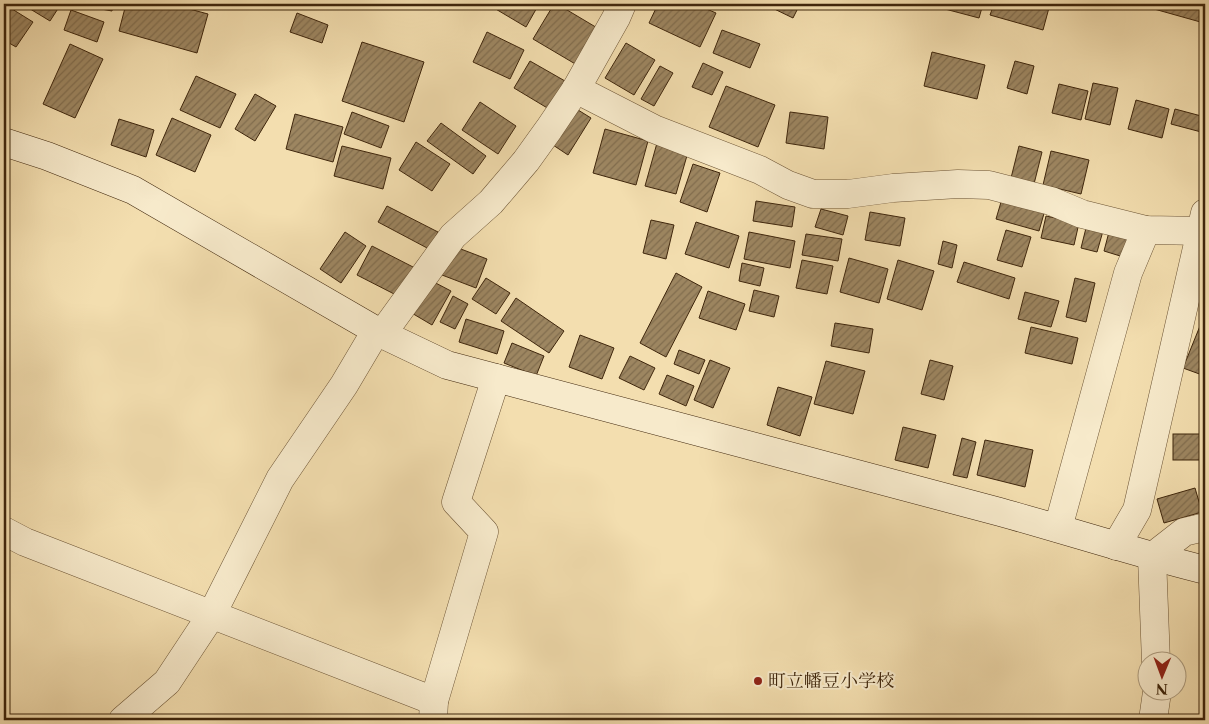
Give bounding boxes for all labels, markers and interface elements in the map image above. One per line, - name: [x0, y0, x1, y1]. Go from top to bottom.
- north arrow: [1136, 652, 1186, 702]
- place label: 町立幡豆小学校: [768, 670, 894, 692]
- marker: 町立幡豆小学校: [752, 675, 764, 687]
- text: N: [1156, 680, 1168, 698]

